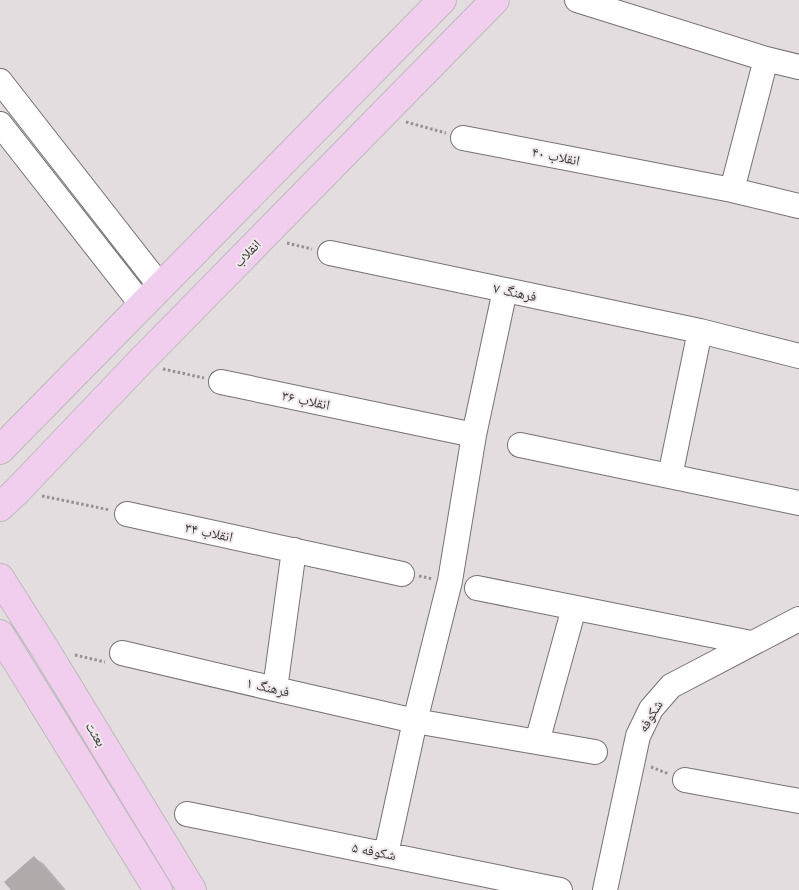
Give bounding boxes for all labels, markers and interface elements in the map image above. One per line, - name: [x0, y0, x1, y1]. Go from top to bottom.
- street label: انقلاب ۴۰: [531, 144, 581, 169]
- street label: انقلاب: [230, 236, 264, 270]
- street label: فرهنگ ۷: [492, 280, 538, 305]
- street label: انقلاب ۳۶: [281, 387, 331, 413]
- street label: انقلاب ۳۴: [184, 519, 234, 545]
- street label: فرهنگ ۱: [245, 674, 291, 701]
- street label: شکوفه: [634, 697, 667, 735]
- street label: بعثت: [82, 719, 110, 750]
- street label: شکوفه ۵: [350, 839, 397, 864]

